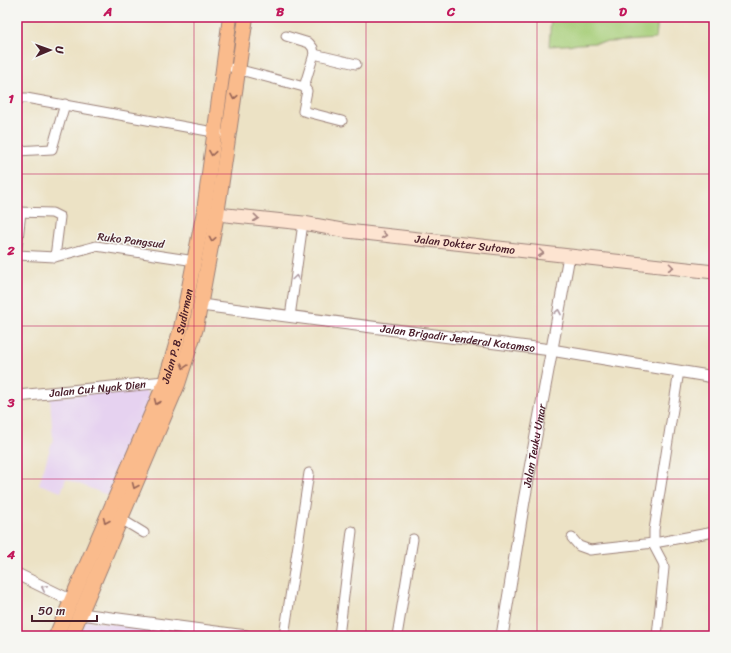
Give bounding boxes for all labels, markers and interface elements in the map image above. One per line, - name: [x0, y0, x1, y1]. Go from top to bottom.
- text: A: [103, 0, 112, 23]
- text: B: [276, 0, 285, 23]
- text: C: [446, 0, 456, 23]
- text: D: [619, 0, 627, 23]
- north arrow: [30, 30, 70, 70]
- text: U: [50, 46, 69, 54]
- text: 1: [8, 87, 14, 110]
- one-way arrow: [231, 94, 239, 100]
- one-way arrow: [208, 150, 217, 156]
- one-way arrow: [252, 213, 259, 222]
- street label: Ruko Pangsud: [96, 227, 167, 254]
- one-way arrow: [381, 230, 387, 239]
- street label: Jalan Dokter Sutomo: [413, 230, 517, 260]
- one-way arrow: [208, 236, 216, 242]
- text: 2: [6, 239, 15, 262]
- one-way arrow: [538, 248, 544, 257]
- one-way arrow: [667, 262, 674, 271]
- one-way arrow: [291, 275, 300, 281]
- street label: Jalan P.B. Sudirman: [156, 287, 199, 387]
- one-way arrow: [553, 308, 562, 315]
- street label: Jalan Brigadir Jenderal Katamso: [378, 319, 537, 358]
- one-way arrow: [180, 362, 189, 369]
- street label: Jalan Cut Nyak Dien: [48, 375, 147, 403]
- text: 3: [6, 391, 15, 414]
- one-way arrow: [153, 398, 161, 405]
- street label: Jalan Teuku Umar: [517, 401, 552, 490]
- one-way arrow: [132, 482, 140, 490]
- one-way arrow: [102, 518, 110, 525]
- text: 4: [6, 543, 16, 566]
- one-way arrow: [41, 585, 49, 592]
- scale bar: [32, 597, 97, 623]
- text: 50 m: [38, 600, 65, 622]

